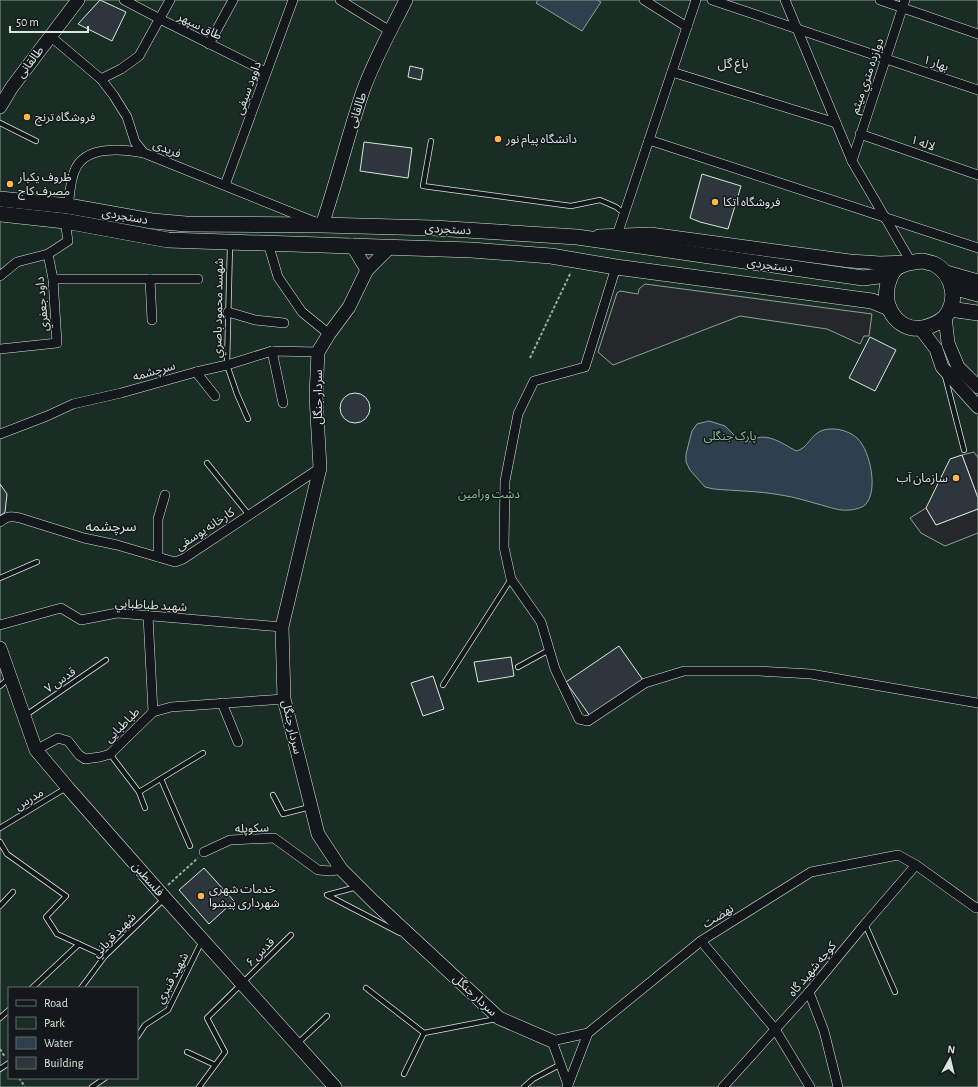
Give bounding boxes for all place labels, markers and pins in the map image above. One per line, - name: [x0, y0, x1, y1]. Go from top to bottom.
- place label: فروشگاه ترنج: [35, 111, 95, 126]
- marker: فروشگاه ترنج: [22, 112, 32, 122]
- place label: دانشگاه پیام نور: [505, 133, 577, 148]
- marker: دانشگاه پیام نور: [493, 134, 503, 144]
- place label: ظروف یکبار مصرف کاج: [17, 171, 72, 200]
- marker: ظروف یکبار مصرف کاج: [5, 179, 15, 189]
- place label: فروشگاه اتکا: [723, 196, 780, 209]
- marker: فروشگاه اتکا: [710, 197, 720, 207]
- place label: سازمان آب: [896, 472, 948, 485]
- marker: سازمان آب: [951, 473, 961, 483]
- place label: خدمات شهری شهرداری پیشوا: [209, 883, 280, 911]
- marker: خدمات شهری شهرداری پیشوا: [196, 891, 206, 901]

